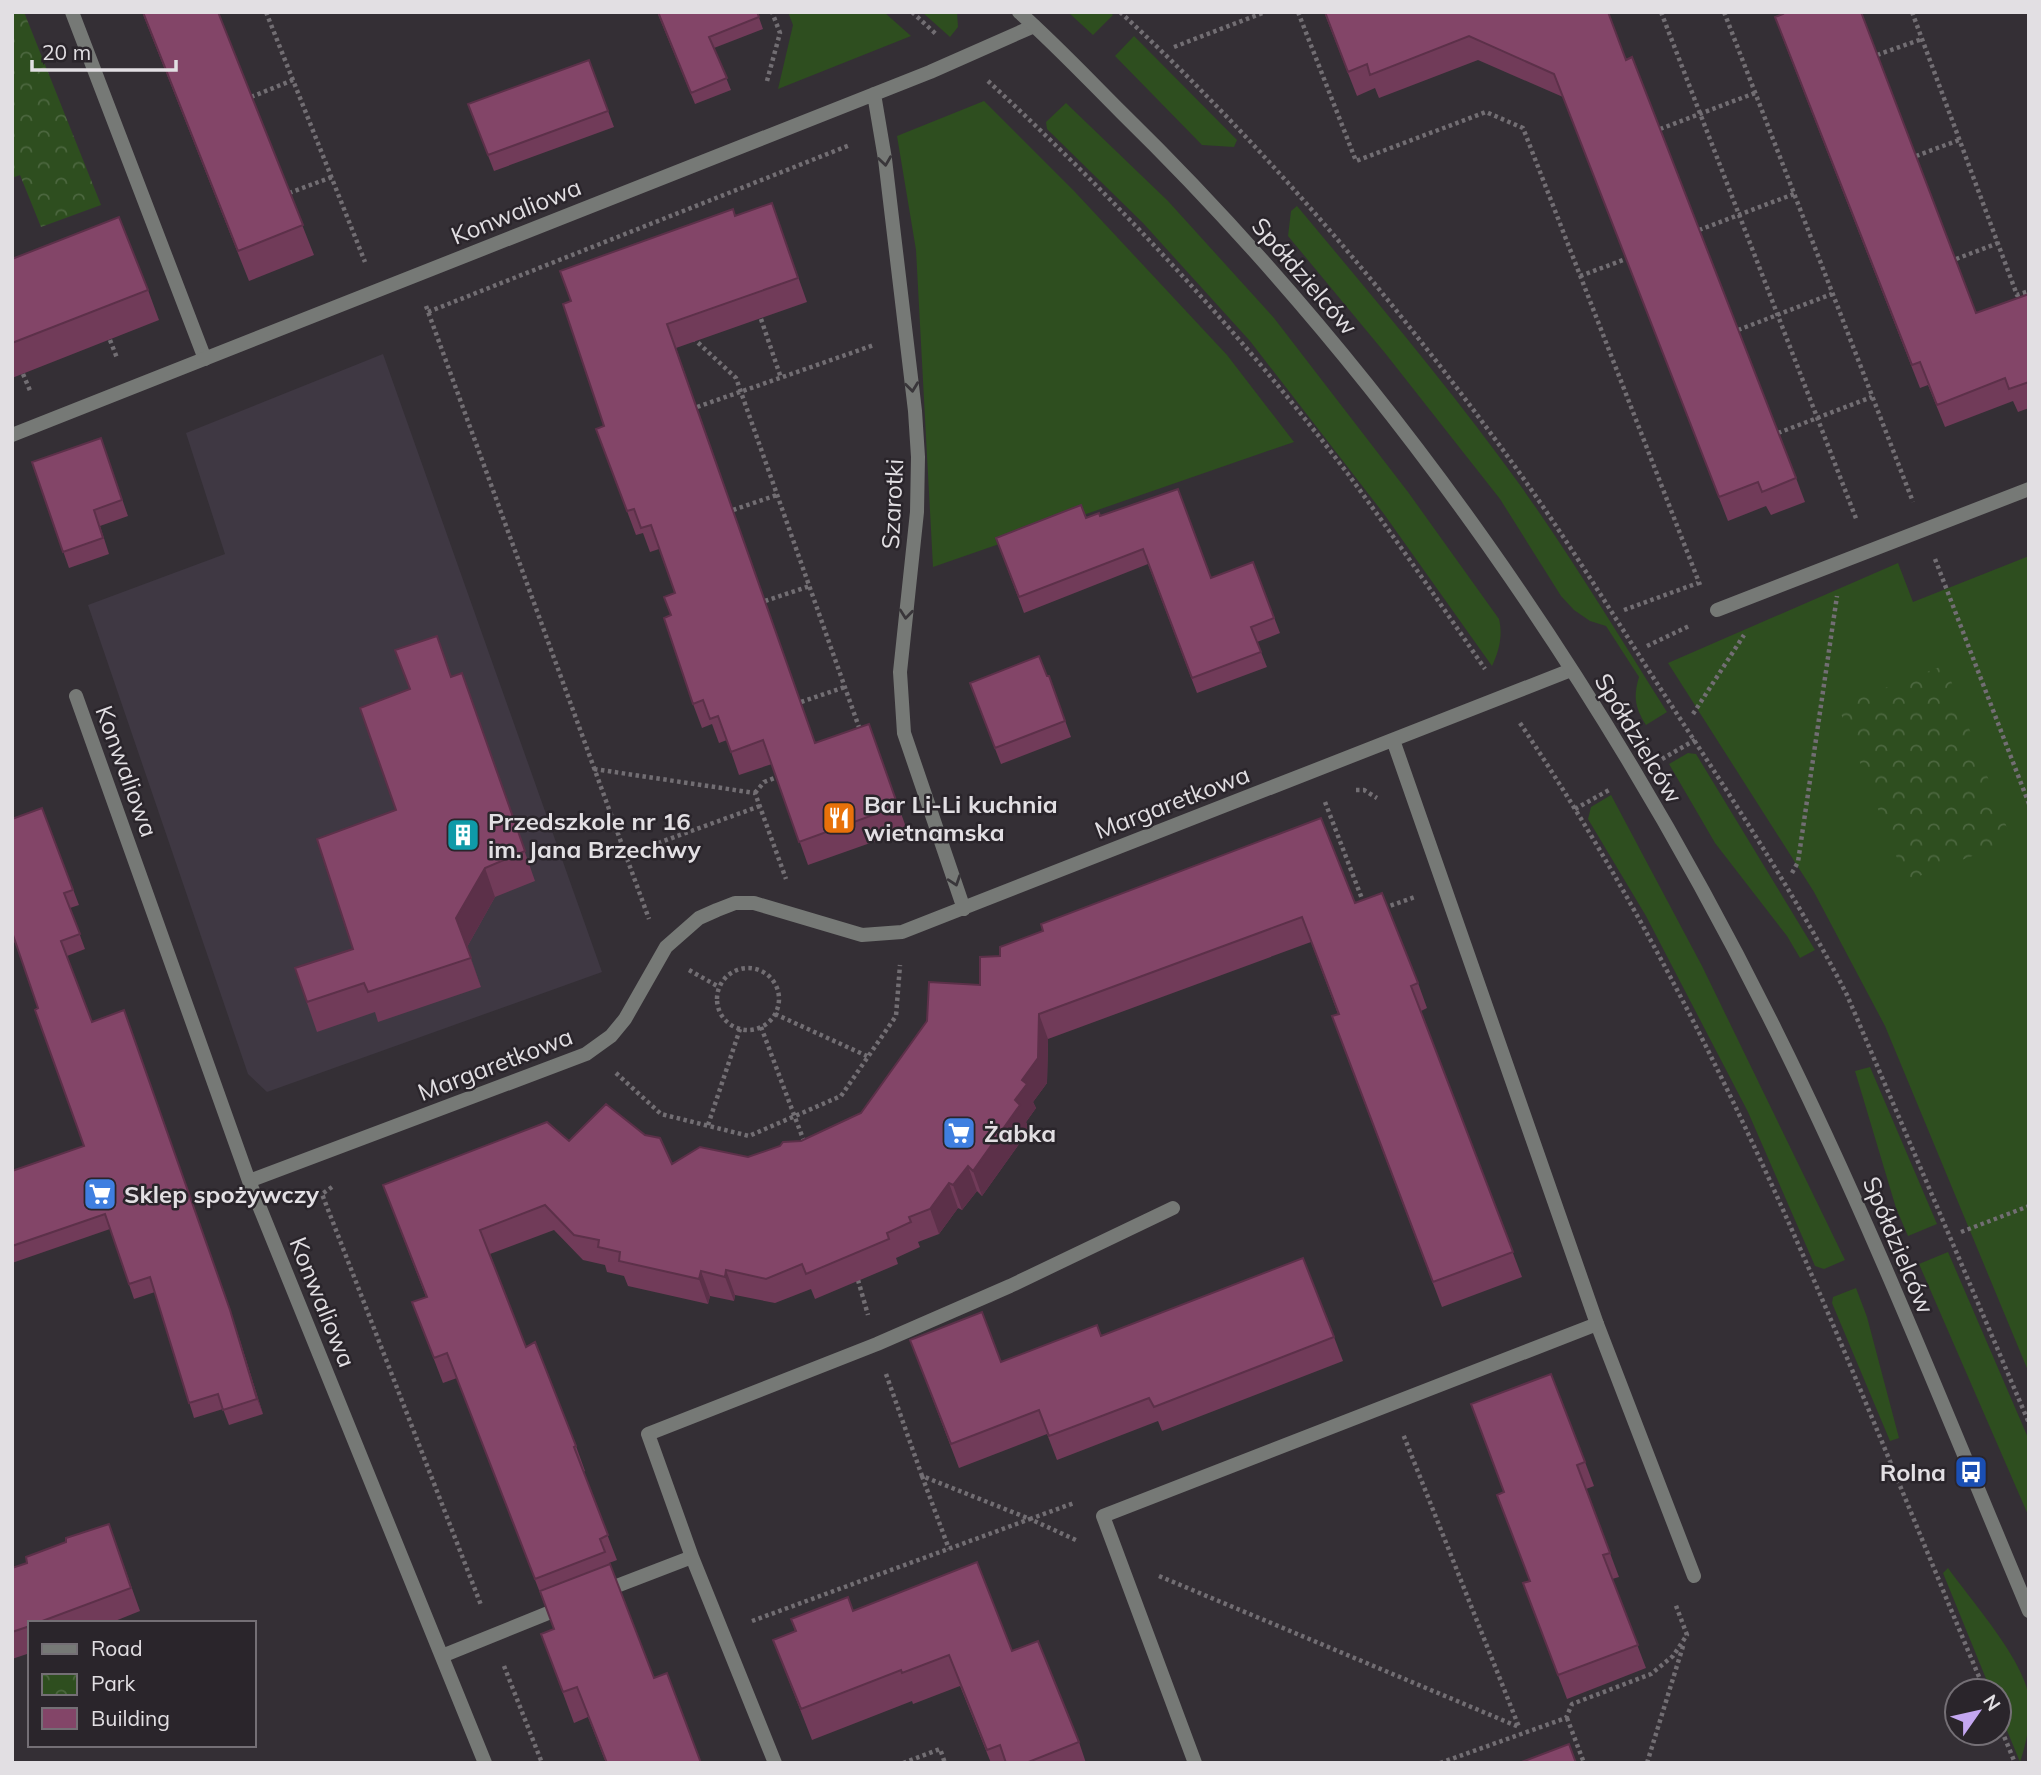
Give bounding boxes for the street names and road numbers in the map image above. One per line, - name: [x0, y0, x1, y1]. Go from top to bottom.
- street label: Konwaliowa: [447, 171, 585, 251]
- street label: Spółdzielców: [1246, 211, 1364, 341]
- street label: Szarotki: [875, 458, 909, 550]
- street label: Spółdzielców: [1589, 668, 1690, 808]
- street label: Konwaliowa: [89, 701, 165, 841]
- street label: Margaretkowa: [1091, 759, 1253, 845]
- street label: Margaretkowa: [414, 1021, 576, 1107]
- street label: Spółdzielców: [1857, 1172, 1941, 1318]
- street label: Konwaliowa: [283, 1233, 363, 1371]

